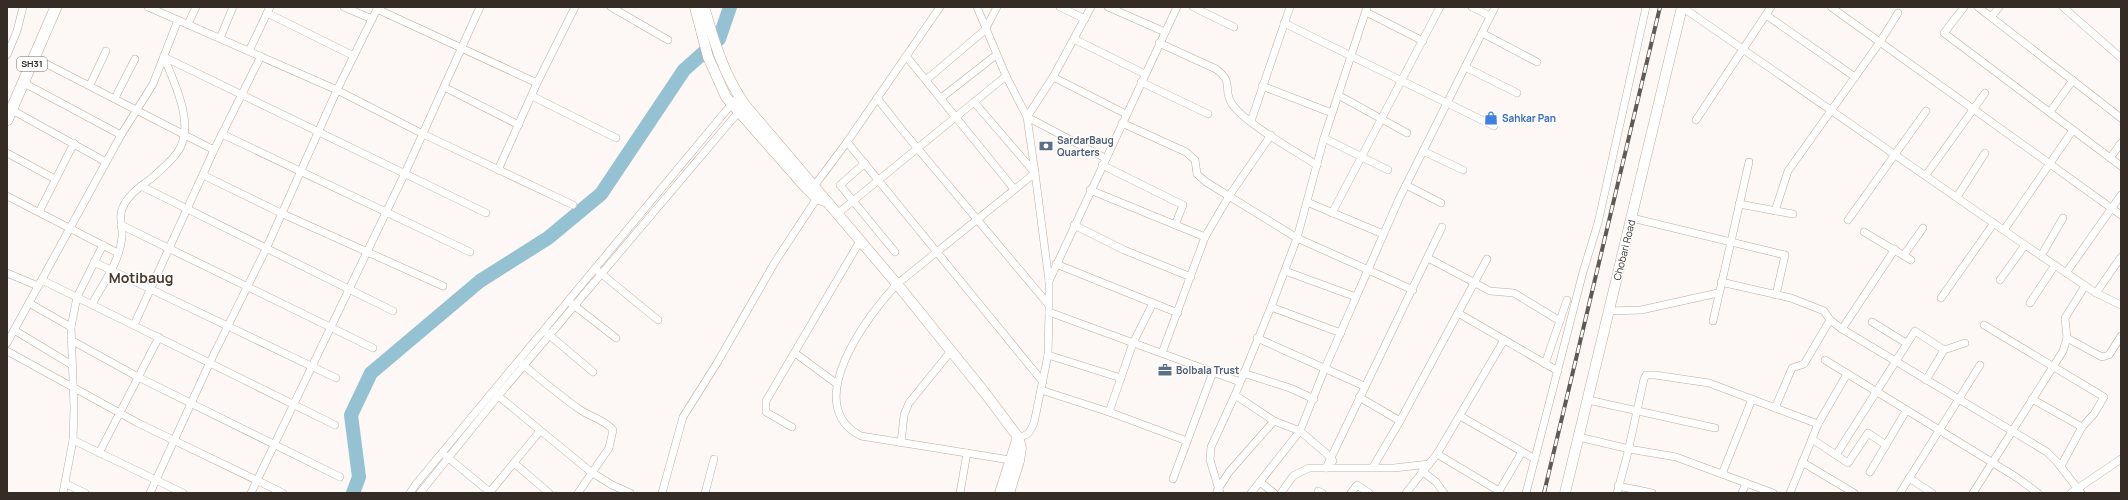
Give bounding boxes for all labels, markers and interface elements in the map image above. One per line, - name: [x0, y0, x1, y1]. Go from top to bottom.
- road number: SH31: [17, 57, 47, 71]
- shop icon: Sahkar Pan: [1483, 110, 1499, 126]
- place label: Sahkar Pan: [1502, 111, 1556, 125]
- place label: SardarBaug Quarters: [1057, 133, 1114, 159]
- bank icon: SardarBaug Quarters: [1038, 138, 1054, 154]
- street label: Chobari Road: [1610, 218, 1638, 282]
- district label: Motibaug: [109, 268, 173, 287]
- office icon: Bolbala Trust: [1157, 362, 1173, 378]
- place label: Bolbala Trust: [1176, 363, 1239, 377]

